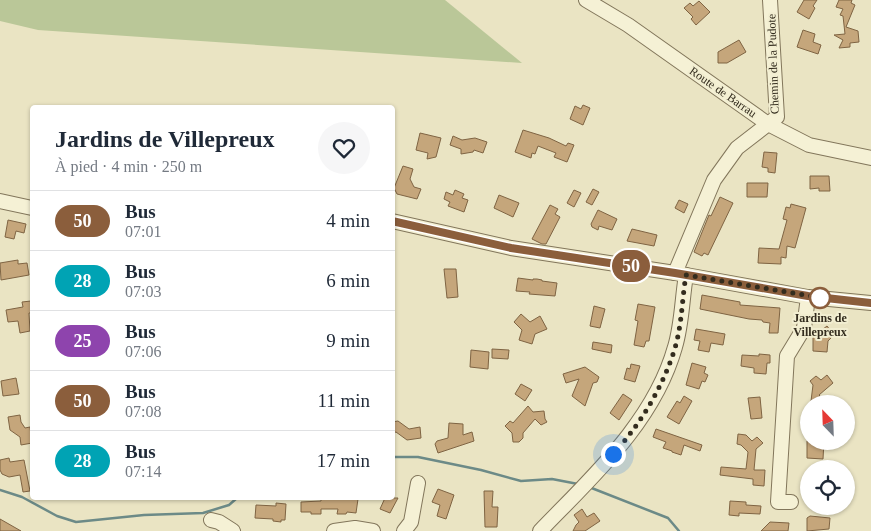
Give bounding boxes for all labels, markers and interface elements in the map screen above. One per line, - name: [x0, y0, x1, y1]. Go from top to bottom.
- street label: Chemin de la Pudote: [764, 14, 782, 114]
- street label: Route de Barrau: [687, 64, 759, 120]
- button: heart: [318, 122, 370, 174]
- text: Jardins de Villepreux: [55, 126, 275, 152]
- text: À pied · 4 min · 250 m: [55, 158, 202, 175]
- text: Bus: [125, 201, 156, 222]
- text: 4 min: [326, 210, 370, 231]
- text: 50: [74, 211, 92, 231]
- text: 07:01: [125, 223, 161, 240]
- line badge: 50: [608, 250, 654, 282]
- text: 50: [622, 256, 640, 276]
- text: Bus: [125, 261, 156, 282]
- text: 6 min: [326, 270, 370, 291]
- text: 28: [74, 271, 92, 291]
- text: 07:03: [125, 283, 161, 300]
- marker: Jardins de Villepreux: [809, 287, 831, 309]
- place label: Jardins de Villepreux: [793, 311, 848, 339]
- text: Bus: [125, 321, 156, 342]
- text: 9 min: [326, 330, 370, 351]
- text: 25: [74, 331, 92, 351]
- text: 07:06: [125, 343, 161, 360]
- text: Bus: [125, 381, 156, 402]
- text: 11 min: [317, 390, 370, 411]
- text: 50: [74, 391, 92, 411]
- north arrow: [800, 395, 855, 450]
- map controls: [800, 395, 855, 515]
- text: 07:08: [125, 403, 161, 420]
- text: Bus: [125, 441, 156, 462]
- your location: [601, 442, 626, 467]
- text: 17 min: [317, 450, 370, 471]
- text: 28: [74, 451, 92, 471]
- button: locate: [800, 460, 855, 515]
- text: 07:14: [125, 463, 161, 480]

